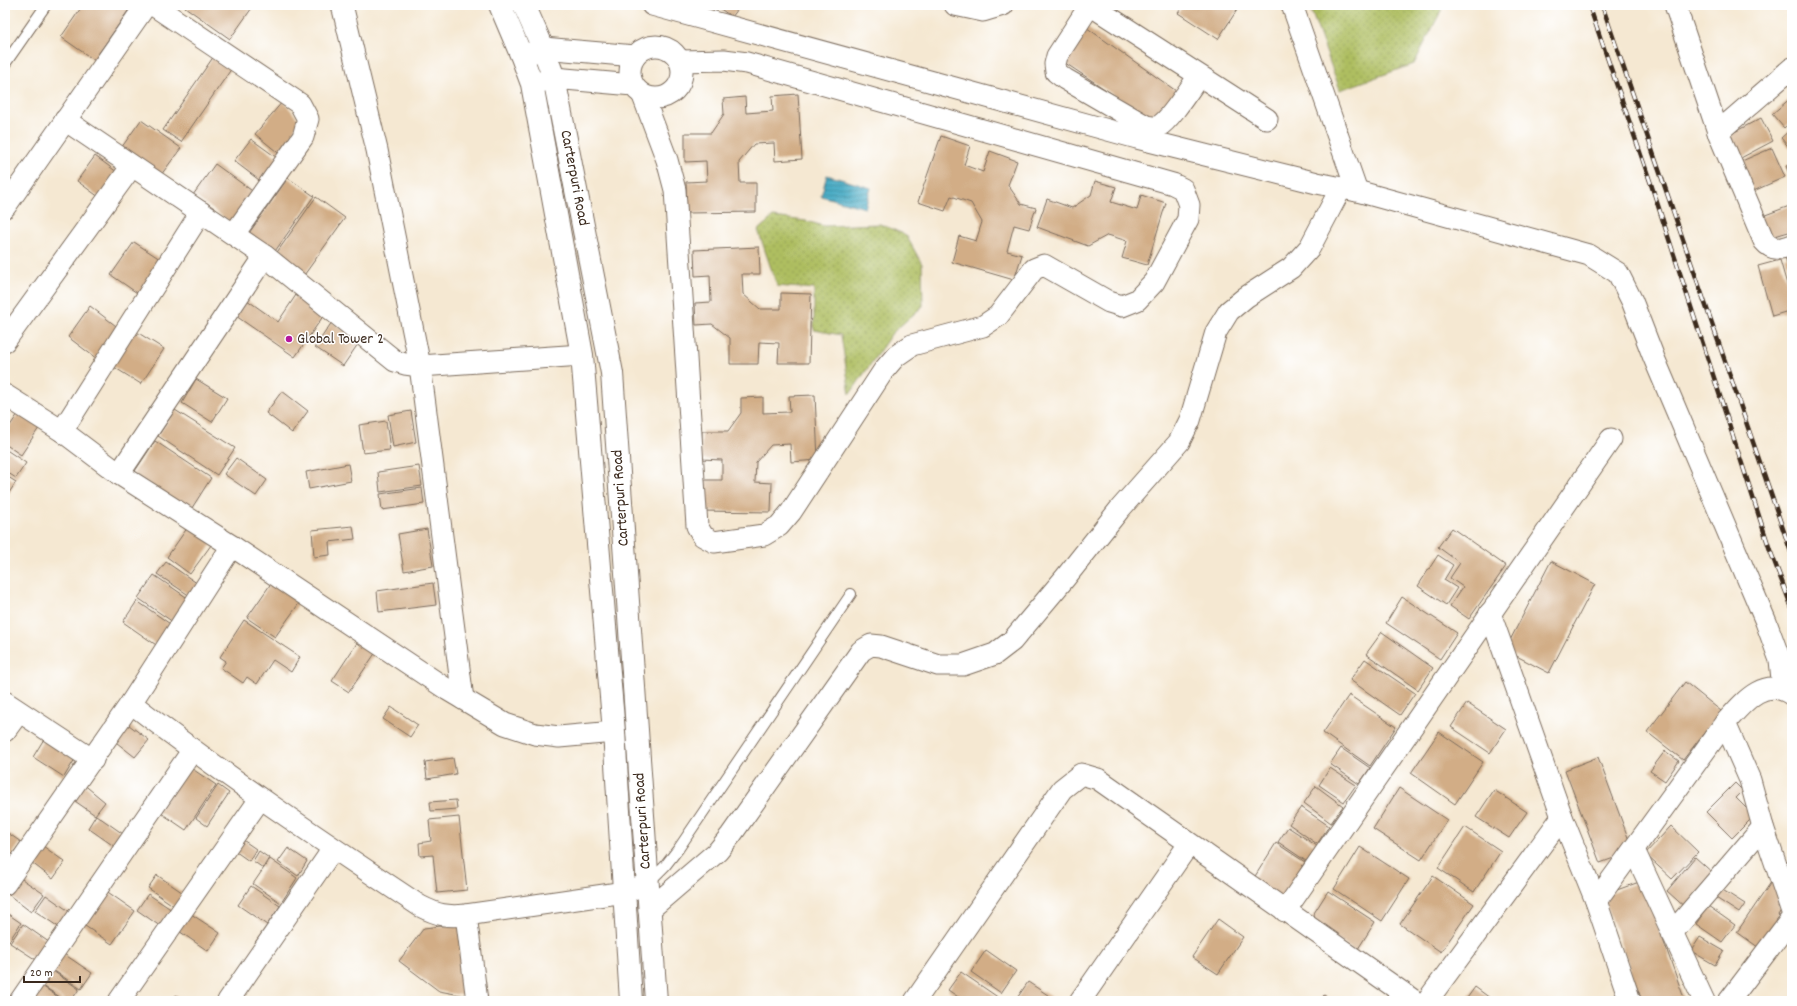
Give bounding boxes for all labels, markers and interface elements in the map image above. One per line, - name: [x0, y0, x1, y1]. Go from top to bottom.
- street label: Carterpuri Road: [553, 128, 595, 228]
- place label: Global Tower 2: [297, 328, 384, 351]
- marker: Global Tower 2: [284, 334, 294, 344]
- street label: Carterpuri Road: [606, 449, 636, 547]
- street label: Carterpuri Road: [628, 772, 658, 870]
- scale bar: [24, 958, 80, 984]
- text: 20 m: [30, 965, 53, 982]

